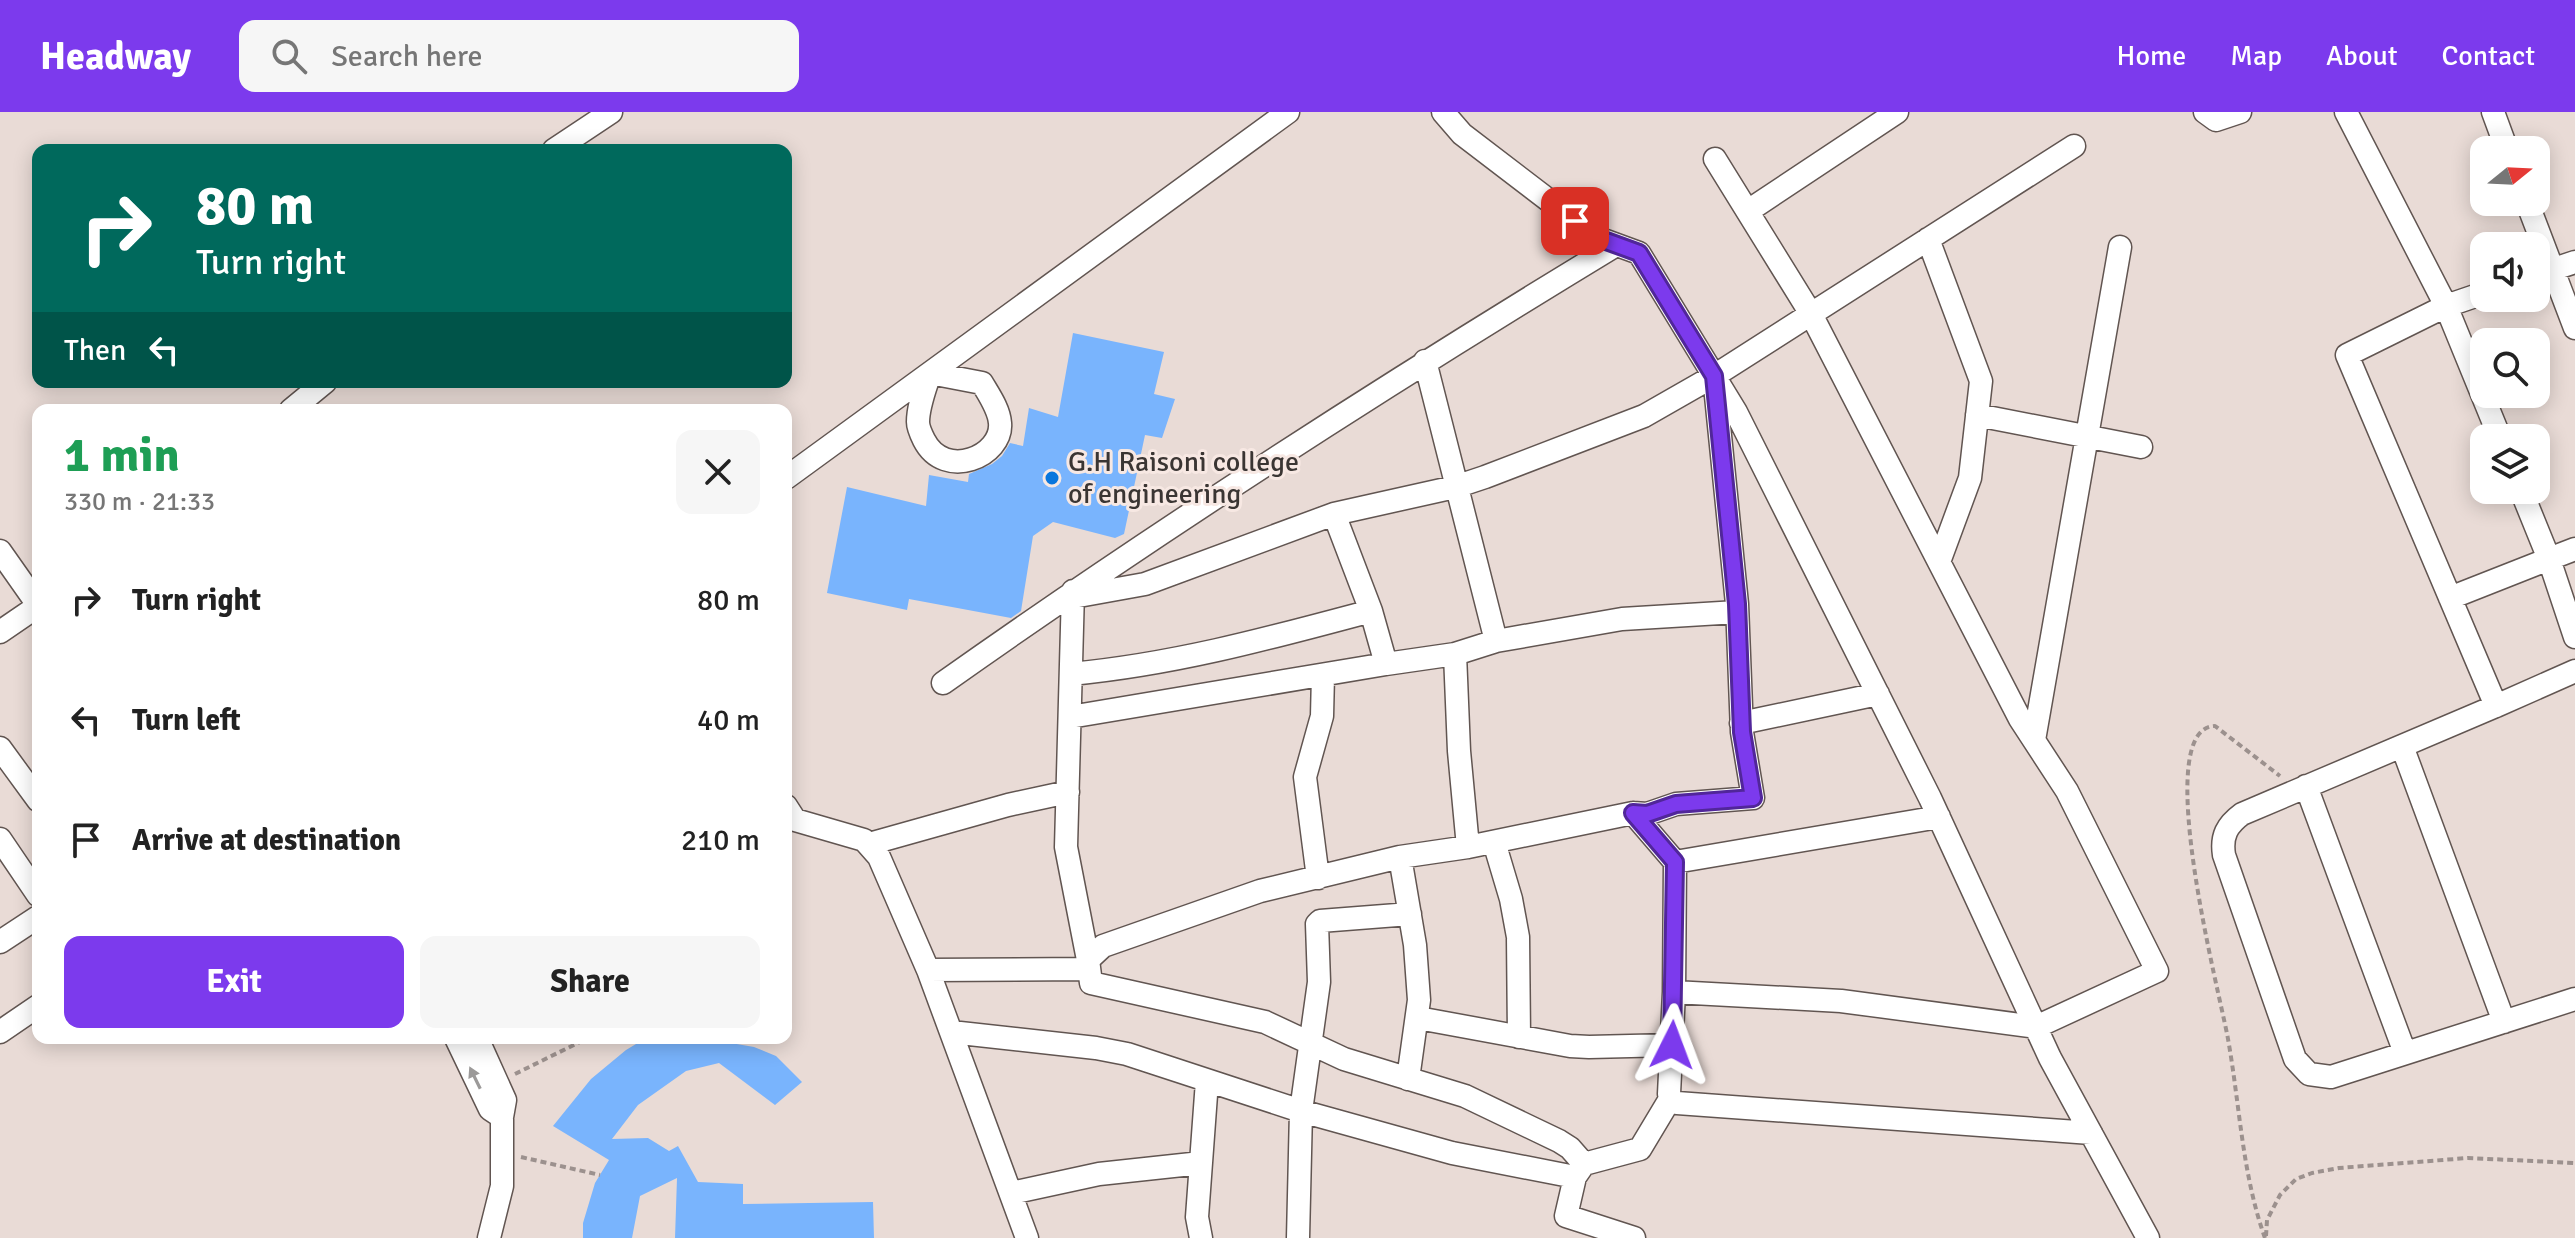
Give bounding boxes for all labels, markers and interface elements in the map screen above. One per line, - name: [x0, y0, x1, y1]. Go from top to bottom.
- search box: [239, 20, 799, 92]
- text: Headway: [40, 33, 191, 80]
- icon: search: [267, 34, 311, 78]
- text: Search here: [331, 38, 482, 75]
- text: Home: [2117, 39, 2186, 73]
- text: Map: [2230, 39, 2282, 73]
- text: About: [2326, 39, 2398, 73]
- text: Contact: [2442, 39, 2535, 73]
- north arrow: [2470, 136, 2550, 216]
- map controls: [2470, 136, 2550, 504]
- text: 80 m: [196, 171, 314, 240]
- icon: right: [64, 176, 168, 280]
- pin: [1541, 187, 1609, 255]
- icon: arrive: [1553, 199, 1597, 243]
- button: sound: [2470, 232, 2550, 312]
- text: Turn right: [196, 240, 346, 285]
- icon: left: [142, 328, 186, 372]
- button: search: [2470, 328, 2550, 408]
- text: Then: [64, 332, 126, 369]
- button: layers: [2470, 424, 2550, 504]
- text: 1 min: [64, 426, 180, 485]
- button: close: [676, 430, 760, 514]
- place label: G.H Raisoni college of engineering: [1068, 445, 1299, 511]
- marker: G.H Raisoni college of engineering: [1043, 469, 1061, 487]
- text: 330 m · 21:33: [64, 486, 215, 518]
- icon: right: [64, 578, 108, 622]
- text: Turn right: [132, 582, 261, 619]
- text: 80 m: [697, 582, 760, 619]
- icon: left: [64, 698, 108, 742]
- text: Turn left: [132, 702, 241, 739]
- text: 40 m: [697, 702, 760, 739]
- icon: arrive: [64, 818, 108, 862]
- text: Arrive at destination: [132, 822, 401, 859]
- text: 210 m: [681, 822, 760, 859]
- button: Exit: [64, 936, 404, 1028]
- button: Share: [420, 936, 760, 1028]
- position arrow: [1630, 1003, 1714, 1087]
- one-way arrow: [469, 1067, 482, 1090]

